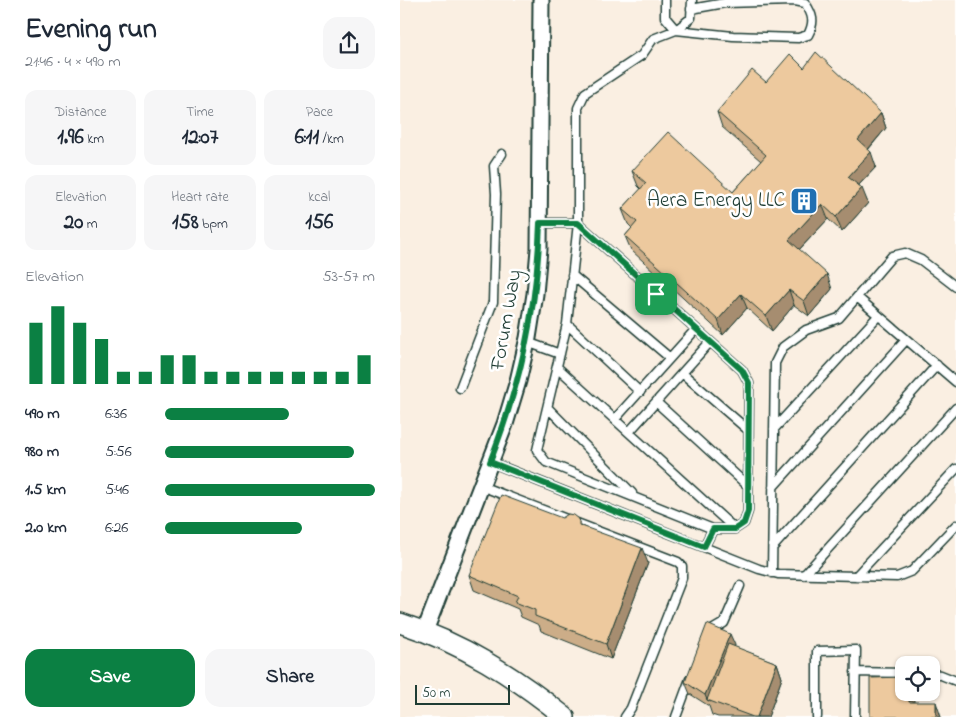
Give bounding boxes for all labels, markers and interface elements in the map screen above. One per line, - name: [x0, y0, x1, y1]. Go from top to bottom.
- text: Evening run: [25, 10, 157, 51]
- button: share: [323, 17, 375, 69]
- text: 21:46 · 4 × 490 m: [25, 50, 121, 74]
- text: Distance: [55, 102, 106, 123]
- text: Time: [186, 102, 214, 123]
- text: Pace: [306, 102, 333, 123]
- text: 1.96: [57, 123, 84, 153]
- text: 12:07: [182, 123, 218, 153]
- text: 6:11: [295, 123, 319, 153]
- text: km: [84, 129, 104, 150]
- text: /km: [319, 129, 344, 150]
- place label: Aera Energy LLC: [647, 186, 785, 218]
- building icon: Aera Energy LLC: [789, 186, 819, 216]
- text: Elevation: [55, 187, 106, 208]
- text: Heart rate: [171, 187, 229, 208]
- text: kcal: [308, 187, 330, 208]
- text: 20: [64, 208, 83, 238]
- text: 158: [172, 208, 199, 238]
- text: 156: [305, 208, 333, 238]
- text: m: [83, 214, 98, 235]
- text: bpm: [199, 214, 228, 235]
- text: Elevation: [25, 265, 84, 289]
- text: 53–57 m: [322, 265, 375, 289]
- street label: Forum Way: [483, 267, 533, 374]
- pin: [635, 273, 677, 315]
- icon: arrive: [642, 280, 670, 308]
- text: 490 m: [25, 402, 60, 426]
- text: 6:36: [105, 402, 127, 426]
- text: 980 m: [25, 440, 59, 464]
- text: 5:56: [105, 440, 132, 464]
- text: 1.5 km: [25, 478, 66, 502]
- text: 5:46: [105, 478, 129, 502]
- text: 2.0 km: [25, 516, 67, 540]
- text: 6:26: [105, 516, 128, 540]
- button: Save: [25, 649, 195, 707]
- button: Share: [205, 649, 375, 707]
- map controls: [895, 656, 940, 701]
- button: locate: [895, 656, 940, 701]
- scale bar: [415, 682, 510, 705]
- text: 50 m: [422, 683, 450, 704]

